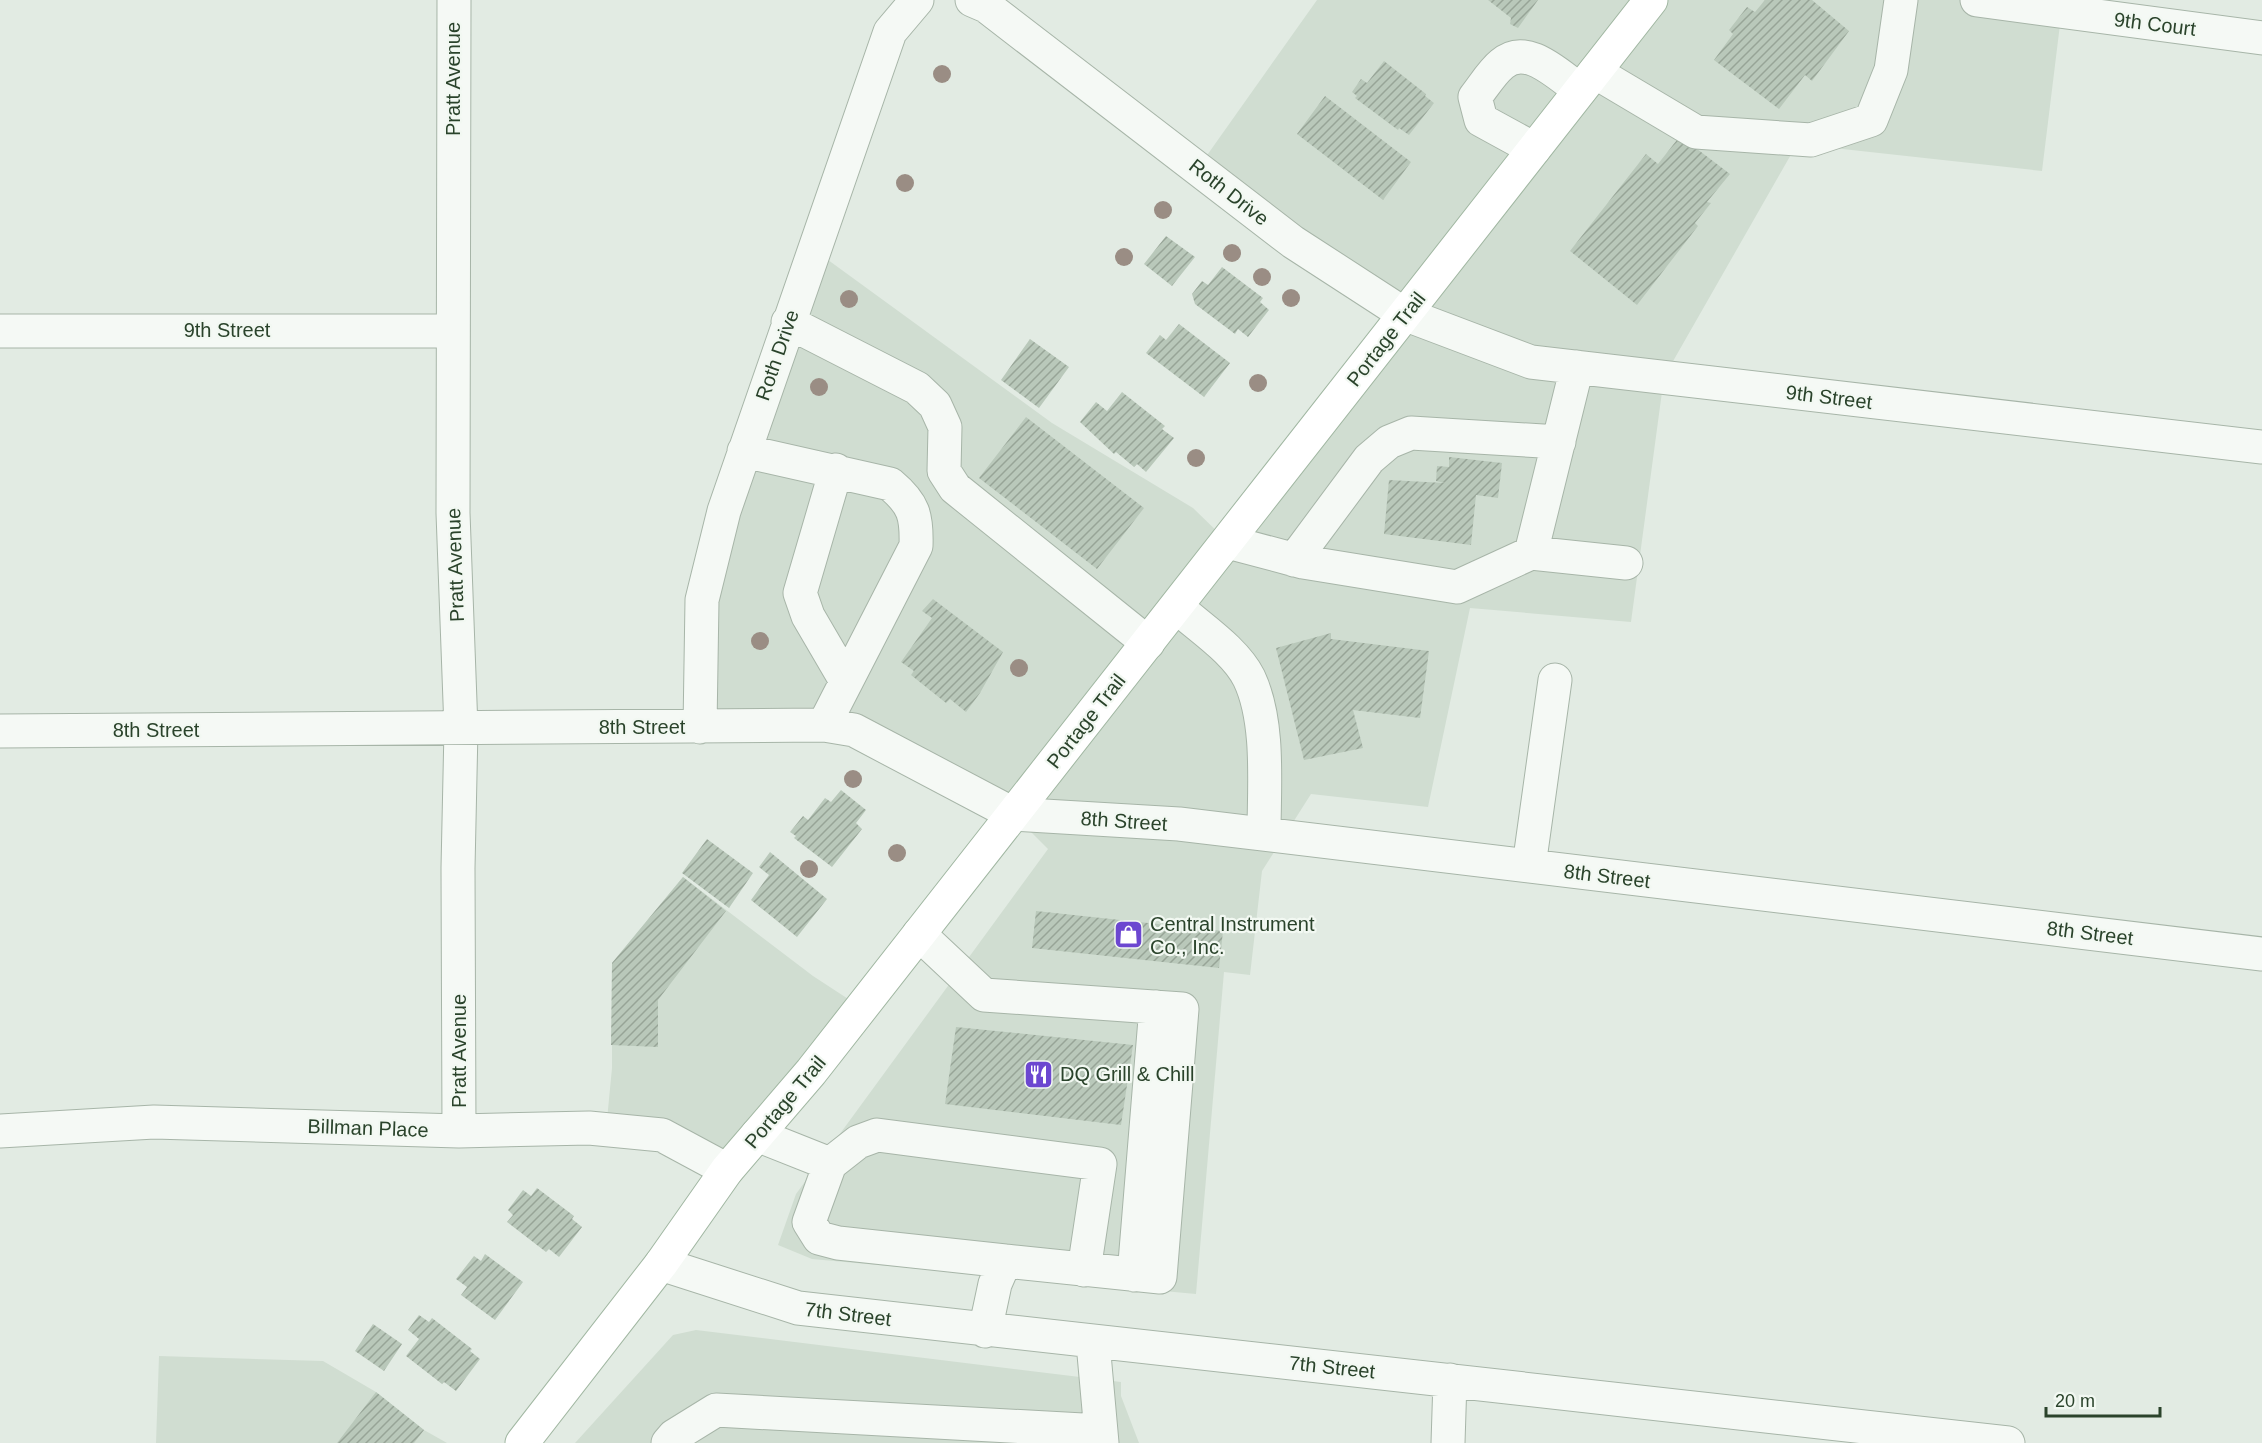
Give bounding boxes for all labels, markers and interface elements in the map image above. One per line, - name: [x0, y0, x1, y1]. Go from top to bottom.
- street label: 9th Court: [2113, 8, 2198, 40]
- street label: Pratt Avenue: [442, 22, 464, 136]
- street label: Roth Drive: [1185, 154, 1273, 230]
- street label: Portage Trail: [1342, 288, 1430, 390]
- street label: Roth Drive: [751, 307, 803, 403]
- street label: 9th Street: [184, 319, 271, 341]
- street label: 9th Street: [1785, 381, 1874, 413]
- street label: Pratt Avenue: [442, 508, 468, 622]
- street label: Portage Trail: [1042, 670, 1130, 772]
- street label: 8th Street: [599, 716, 686, 738]
- street label: 8th Street: [113, 719, 200, 741]
- street label: 8th Street: [1080, 807, 1168, 835]
- street label: 8th Street: [1563, 860, 1652, 892]
- place label: Central Instrument Co., Inc.: [1150, 913, 1315, 958]
- street label: 8th Street: [2046, 917, 2135, 949]
- shop icon: Central Instrument Co., Inc.: [1113, 919, 1145, 951]
- street label: Pratt Avenue: [448, 994, 470, 1108]
- street label: Portage Trail: [740, 1051, 830, 1153]
- restaurant icon: DQ Grill & Chill: [1023, 1058, 1055, 1090]
- place label: DQ Grill & Chill: [1060, 1063, 1194, 1085]
- street label: Billman Place: [307, 1115, 429, 1141]
- street label: 7th Street: [804, 1298, 893, 1330]
- street label: 7th Street: [1288, 1352, 1377, 1383]
- scale bar: [2046, 1380, 2160, 1418]
- text: 20 m: [2055, 1391, 2095, 1411]

